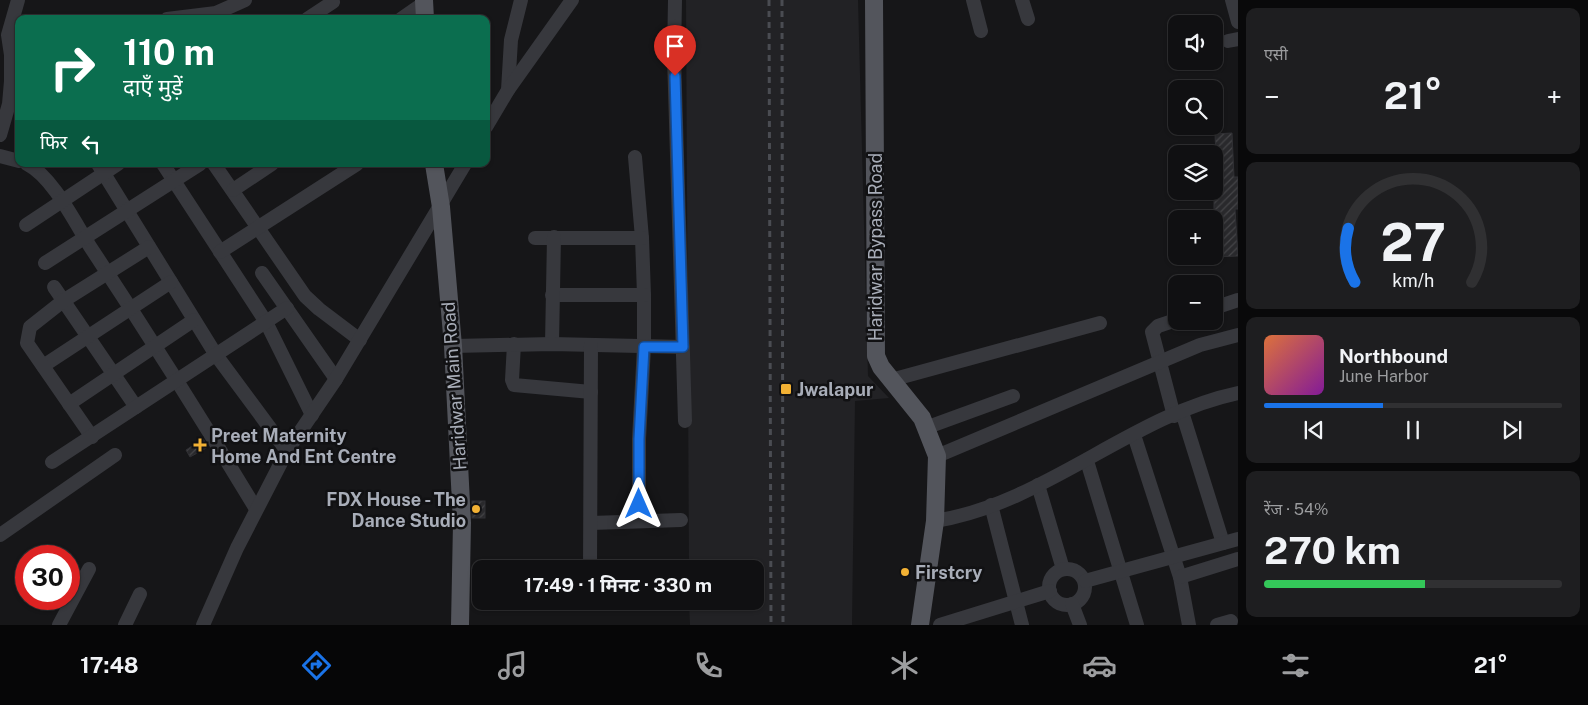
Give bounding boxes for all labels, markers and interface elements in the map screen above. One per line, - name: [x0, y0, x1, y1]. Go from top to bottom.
- map controls: [1168, 15, 1223, 330]
- button: sound: [1168, 15, 1223, 70]
- pin: [654, 25, 696, 76]
- text: 110 m: [123, 32, 215, 73]
- icon: arrive: [661, 32, 689, 60]
- icon: right: [40, 35, 105, 100]
- text: एसी: [1264, 45, 1288, 64]
- text: 21°: [1384, 73, 1442, 118]
- text: दाएँ मुड़ें: [123, 74, 183, 100]
- button: search: [1168, 80, 1223, 135]
- text: −: [1264, 80, 1280, 113]
- text: +: [1546, 80, 1562, 113]
- icon: left: [77, 130, 105, 158]
- text: फिर: [40, 131, 67, 153]
- button: layers: [1168, 145, 1223, 200]
- street label: Haridwar Bypass Road: [865, 153, 886, 341]
- button: +: [1168, 210, 1223, 265]
- text: 27: [1380, 212, 1446, 273]
- text: km/h: [1392, 270, 1434, 291]
- button: −: [1168, 275, 1223, 330]
- street label: Haridwar Main Road: [438, 301, 470, 471]
- text: Northbound: [1339, 345, 1448, 367]
- text: June Harbor: [1339, 367, 1429, 386]
- place label: Jwalapur: [797, 379, 874, 400]
- marker: Jwalapur: [779, 382, 793, 396]
- icon: previous: [1300, 416, 1328, 444]
- icon: pause: [1399, 416, 1427, 444]
- icon: next: [1498, 416, 1526, 444]
- place label: Preet Maternity Home And Ent Centre: [211, 425, 396, 467]
- marker: Preet Maternity Home And Ent Centre: [193, 438, 207, 452]
- position arrow: [612, 477, 664, 529]
- place label: FDX House - The Dance Studio: [326, 489, 466, 531]
- text: रेंज · 54%: [1264, 500, 1329, 519]
- marker: FDX House - The Dance Studio: [470, 503, 482, 515]
- text: 270 km: [1264, 528, 1401, 573]
- speed limit sign: 30: [15, 545, 80, 610]
- place label: Firstcry: [915, 562, 982, 583]
- marker: Firstcry: [899, 566, 911, 578]
- text: 17:49 · 1 मिनट · 330 m: [524, 574, 712, 596]
- icon: directions: [299, 648, 334, 683]
- icon: music: [495, 648, 530, 683]
- icon: phone: [691, 648, 726, 683]
- icon: climate: [887, 648, 922, 683]
- icon: car: [1082, 648, 1117, 683]
- icon: filters: [1278, 648, 1313, 683]
- text: 17:48: [80, 652, 139, 678]
- text: 21°: [1474, 652, 1508, 678]

